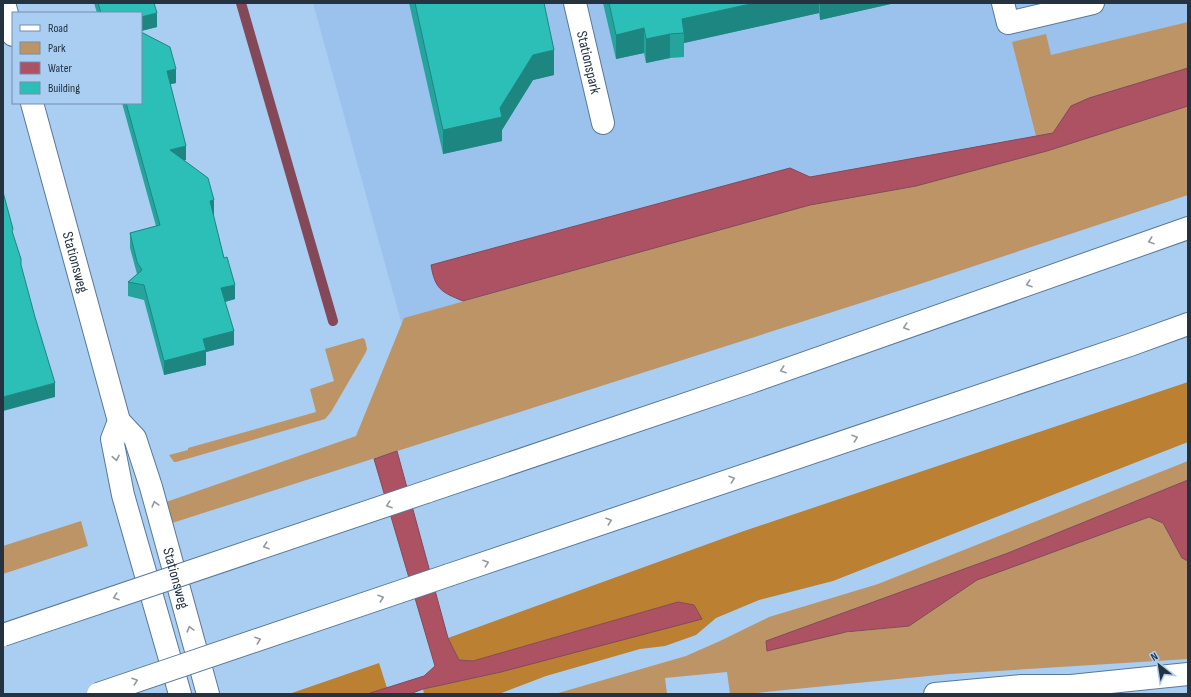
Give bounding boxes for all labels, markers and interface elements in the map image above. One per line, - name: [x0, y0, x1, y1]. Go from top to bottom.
- legend: [12, 12, 142, 104]
- text: Road: [48, 21, 68, 36]
- street label: Stationspark: [572, 29, 605, 96]
- text: Park: [48, 41, 66, 56]
- text: Water: [48, 61, 72, 76]
- text: Building: [48, 81, 80, 96]
- street label: Stationsweg: [58, 230, 92, 295]
- one-way arrow: [1148, 236, 1155, 244]
- one-way arrow: [1025, 279, 1032, 288]
- one-way arrow: [903, 322, 910, 331]
- one-way arrow: [780, 365, 787, 374]
- one-way arrow: [852, 434, 859, 443]
- one-way arrow: [111, 455, 120, 461]
- one-way arrow: [729, 476, 736, 484]
- one-way arrow: [386, 500, 393, 509]
- one-way arrow: [151, 501, 160, 508]
- one-way arrow: [605, 517, 612, 526]
- one-way arrow: [262, 541, 269, 550]
- street label: Stationsweg: [158, 545, 193, 611]
- one-way arrow: [482, 559, 489, 567]
- one-way arrow: [113, 592, 120, 600]
- one-way arrow: [377, 594, 384, 603]
- one-way arrow: [186, 626, 195, 633]
- one-way arrow: [254, 636, 261, 645]
- north arrow: [1139, 645, 1179, 685]
- text: N: [1148, 650, 1160, 664]
- one-way arrow: [131, 678, 138, 686]

